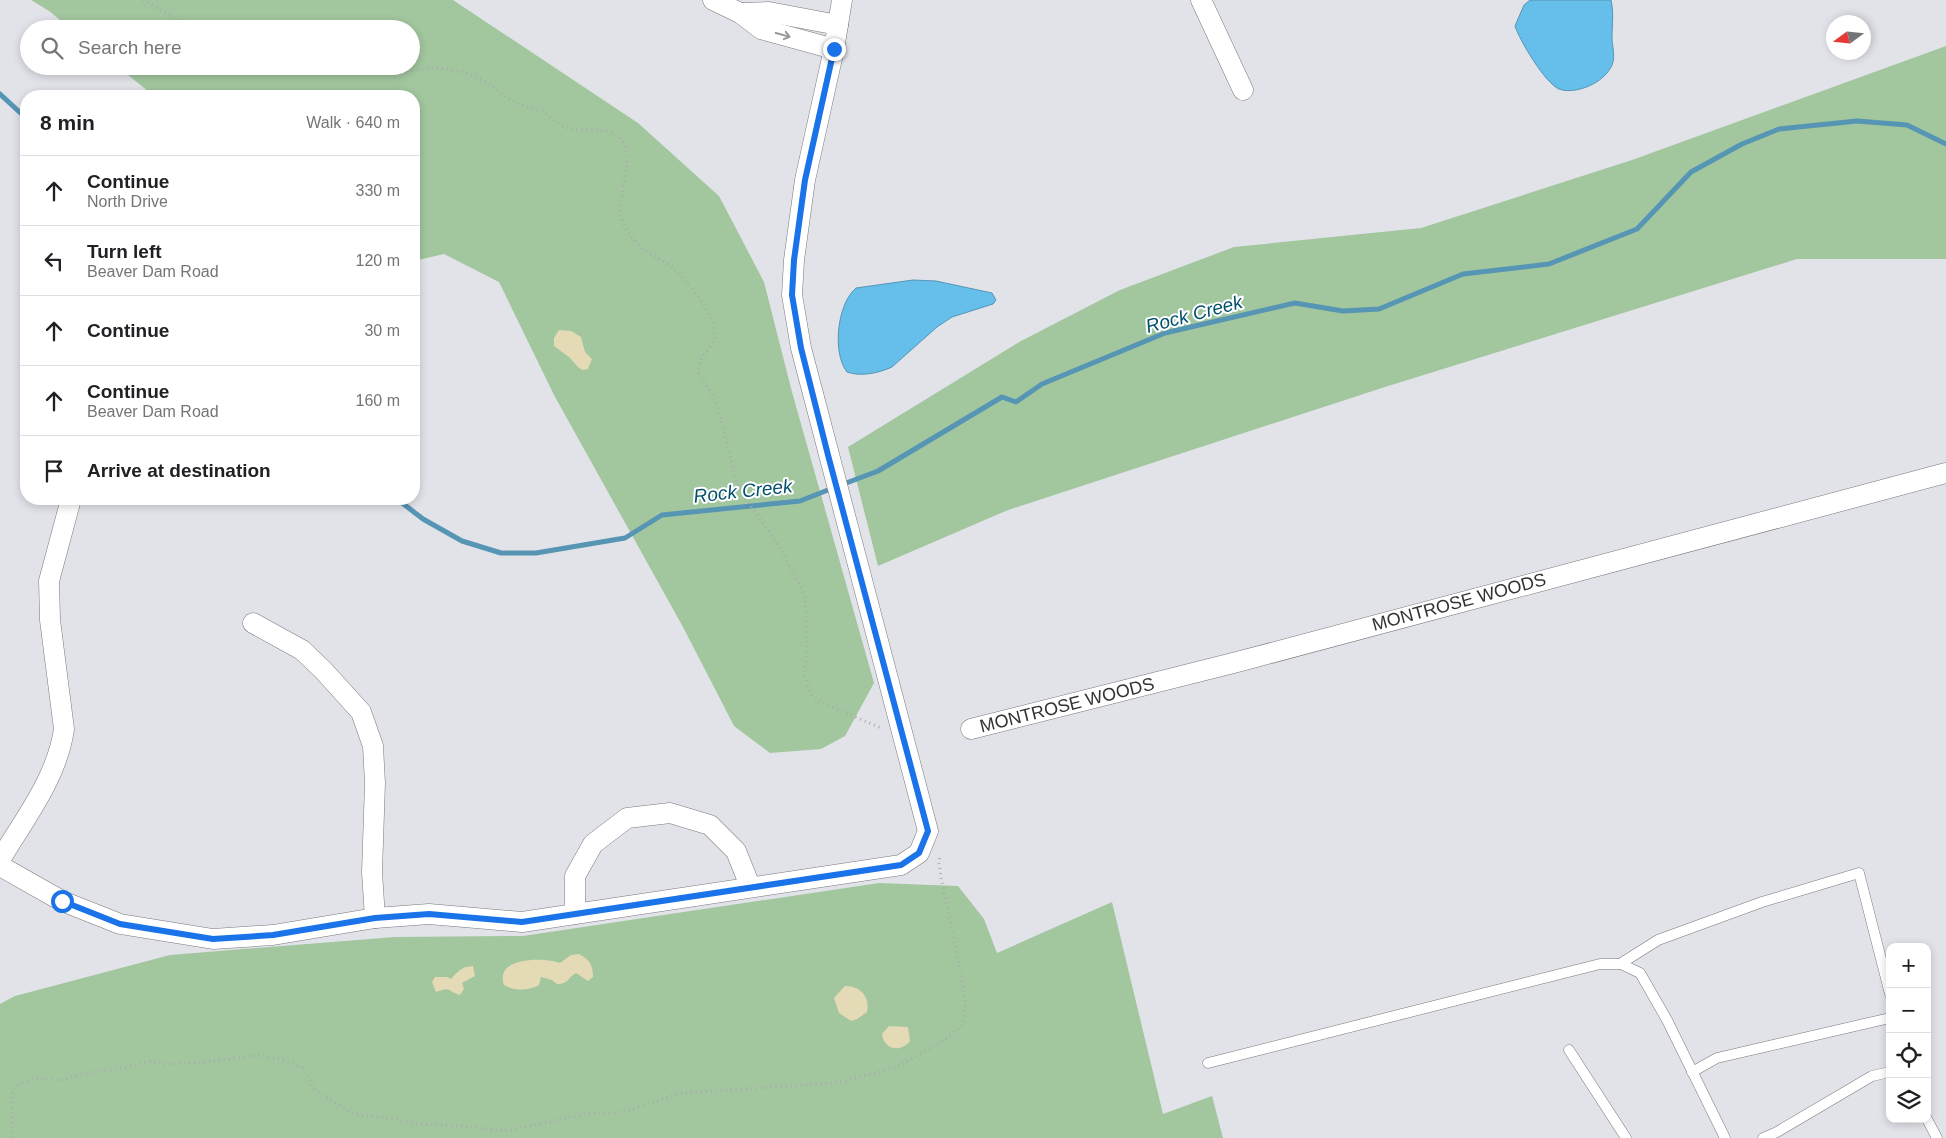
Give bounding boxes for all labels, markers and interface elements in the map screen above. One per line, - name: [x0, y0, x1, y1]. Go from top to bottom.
- north arrow: [1826, 15, 1871, 60]
- search box: [20, 20, 420, 75]
- one-way arrow: [774, 31, 790, 40]
- icon: search: [38, 34, 66, 62]
- text: Search here: [78, 37, 182, 58]
- route end: [823, 38, 846, 61]
- text: 8 min: [40, 111, 95, 134]
- text: Walk · 640 m: [306, 114, 400, 131]
- text: Continue: [87, 171, 169, 192]
- icon: ahead: [40, 177, 68, 205]
- text: 330 m: [356, 182, 400, 199]
- text: North Drive: [87, 193, 168, 210]
- text: Turn left: [87, 241, 162, 262]
- icon: left: [40, 247, 68, 275]
- text: 120 m: [356, 252, 400, 269]
- text: Beaver Dam Road: [87, 263, 219, 280]
- water label: Rock Creek: [1143, 291, 1246, 337]
- icon: ahead: [40, 317, 68, 345]
- text: Continue: [87, 320, 169, 341]
- text: 30 m: [364, 322, 400, 339]
- text: Continue: [87, 381, 169, 402]
- icon: ahead: [40, 387, 68, 415]
- text: 160 m: [356, 392, 400, 409]
- text: Beaver Dam Road: [87, 403, 219, 420]
- icon: arrive: [40, 457, 68, 485]
- text: Arrive at destination: [87, 460, 271, 481]
- water label: Rock Creek: [693, 475, 795, 507]
- street label: MONTROSE WOODS: [1370, 569, 1548, 635]
- street label: MONTROSE WOODS: [978, 674, 1156, 736]
- route start: [51, 890, 74, 913]
- map controls: [1886, 943, 1931, 1123]
- button: +: [1886, 943, 1931, 988]
- button: −: [1886, 988, 1931, 1033]
- button: locate: [1886, 1033, 1931, 1078]
- button: layers: [1886, 1078, 1931, 1123]

